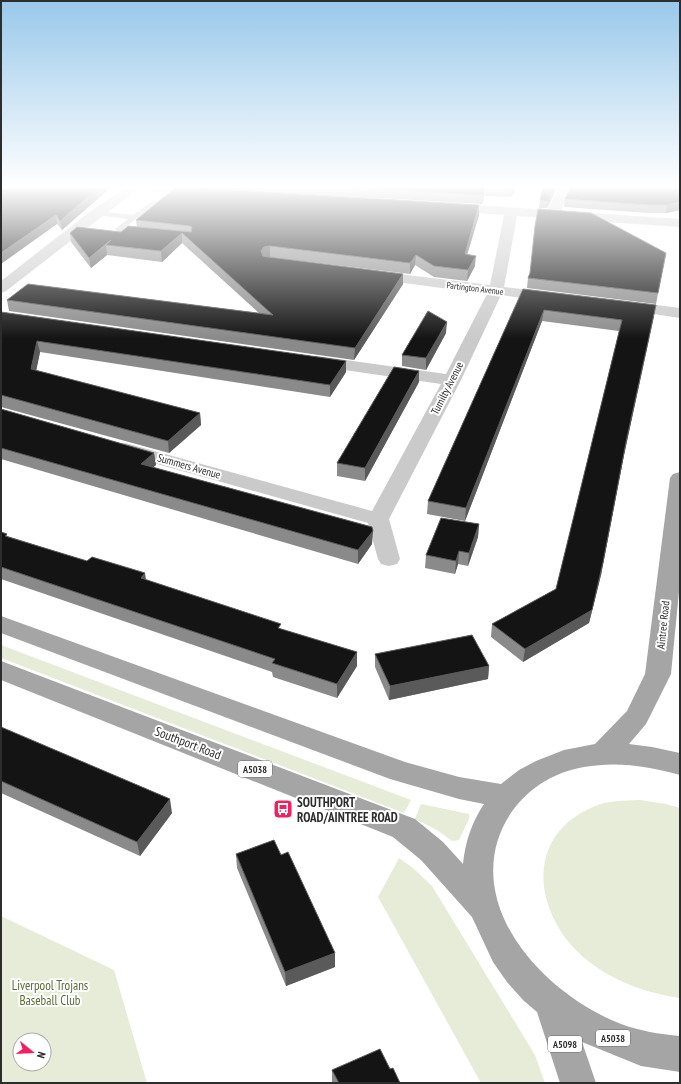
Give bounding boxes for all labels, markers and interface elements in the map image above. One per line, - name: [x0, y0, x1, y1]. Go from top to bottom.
- street label: Partington Avenue: [446, 279, 504, 297]
- street label: Tumilty Avenue: [428, 359, 466, 417]
- street label: Summers Avenue: [156, 450, 223, 482]
- street label: Aintree Road: [654, 600, 673, 650]
- street label: Southport Road: [152, 723, 224, 763]
- road number: A5038: [238, 761, 272, 777]
- place label: SOUTHPORT ROAD/AINTREE ROAD: [297, 794, 398, 826]
- bus stop icon: SOUTHPORT ROAD/AINTREE ROAD: [272, 798, 294, 820]
- park label: Liverpool Trojans Baseball Club: [12, 977, 88, 1009]
- road number: A5038: [596, 1030, 630, 1046]
- north arrow: [12, 1032, 52, 1072]
- road number: A5098: [548, 1036, 582, 1052]
- text: N: [34, 1050, 49, 1060]

